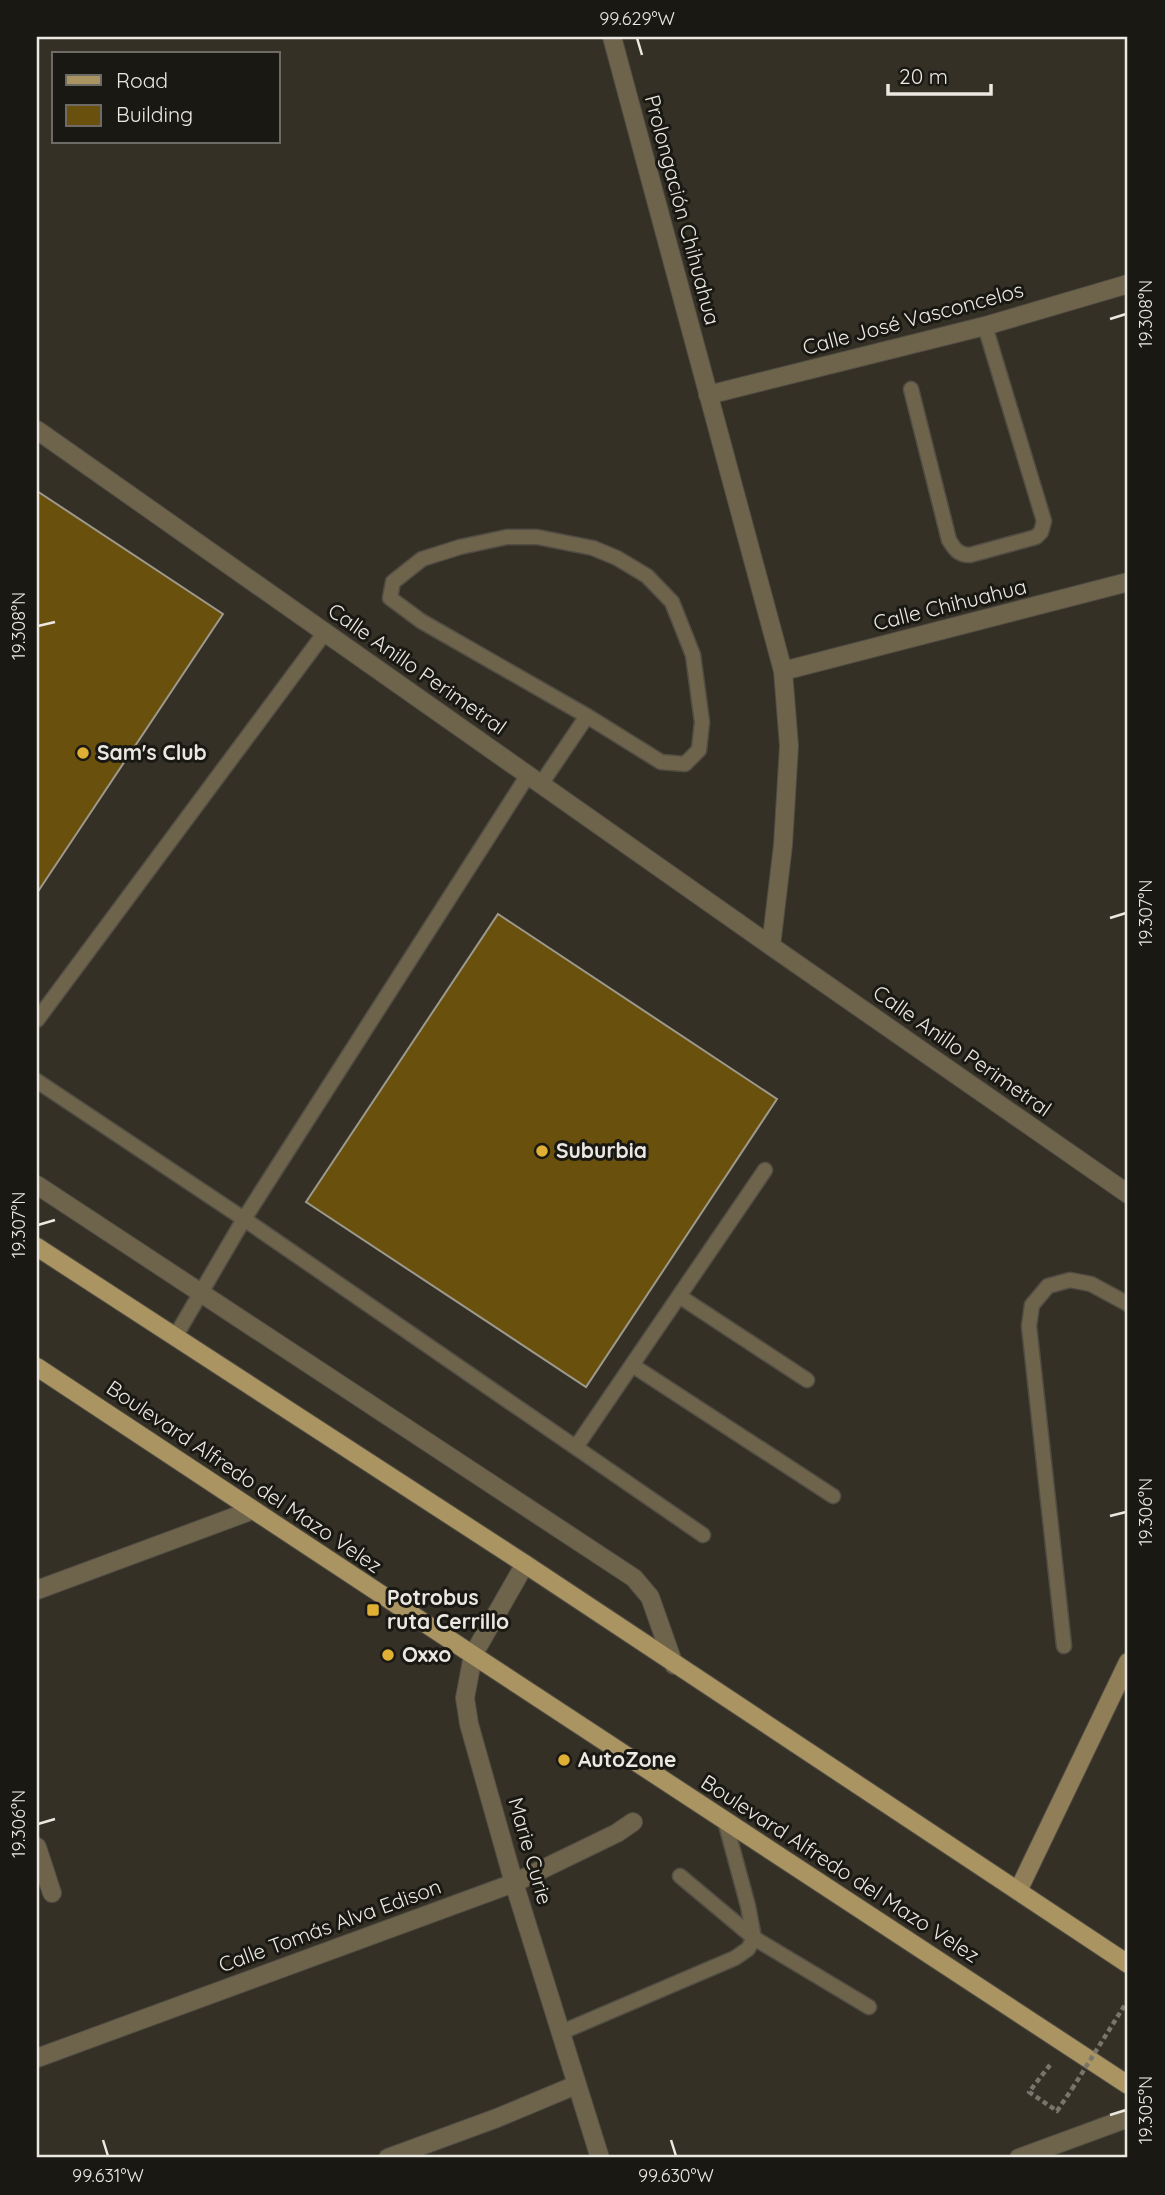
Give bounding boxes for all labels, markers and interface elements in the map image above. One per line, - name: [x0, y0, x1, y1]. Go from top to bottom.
- text: 99.629°W: [599, 7, 675, 30]
- legend: [52, 52, 280, 144]
- scale bar: [888, 52, 992, 96]
- text: 20 m: [899, 63, 948, 89]
- text: Road: [116, 67, 168, 93]
- street label: Prolongación Chihuahua: [640, 92, 726, 328]
- text: Building: [116, 101, 193, 127]
- street label: Calle José Vasconcelos: [800, 276, 1026, 360]
- text: 19.308°N: [1134, 280, 1157, 348]
- street label: Calle Chihuahua: [871, 572, 1029, 636]
- text: 19.308°N: [7, 592, 30, 660]
- street label: Calle Anillo Perimetral: [323, 597, 512, 740]
- place label: Sam's Club: [97, 739, 207, 765]
- marker: Sam's Club: [75, 745, 91, 761]
- text: 19.307°N: [1134, 880, 1157, 946]
- street label: Calle Anillo Perimetral: [868, 979, 1057, 1122]
- place label: Suburbia: [556, 1137, 647, 1163]
- marker: Suburbia: [534, 1143, 550, 1159]
- text: 19.307°N: [7, 1192, 30, 1258]
- street label: Boulevard Alfredo del Mazo Velez: [102, 1374, 387, 1578]
- text: 19.306°N: [1134, 1478, 1157, 1546]
- place label: Potrobus ruta Cerrillo: [387, 1584, 509, 1634]
- marker: Potrobus ruta Cerrillo: [365, 1602, 381, 1618]
- place label: Oxxo: [402, 1641, 451, 1667]
- marker: Oxxo: [380, 1647, 396, 1663]
- place label: AutoZone: [578, 1746, 676, 1772]
- marker: AutoZone: [556, 1752, 572, 1768]
- street label: Boulevard Alfredo del Mazo Velez: [697, 1768, 985, 1968]
- text: 19.306°N: [7, 1790, 30, 1858]
- street label: Marie Curie: [503, 1794, 559, 1907]
- street label: Calle Tomás Alva Edison: [215, 1873, 444, 1977]
- text: 19.305°N: [1134, 2076, 1157, 2144]
- text: 99.631°W: [72, 2164, 144, 2187]
- text: 99.630°W: [638, 2164, 714, 2187]

